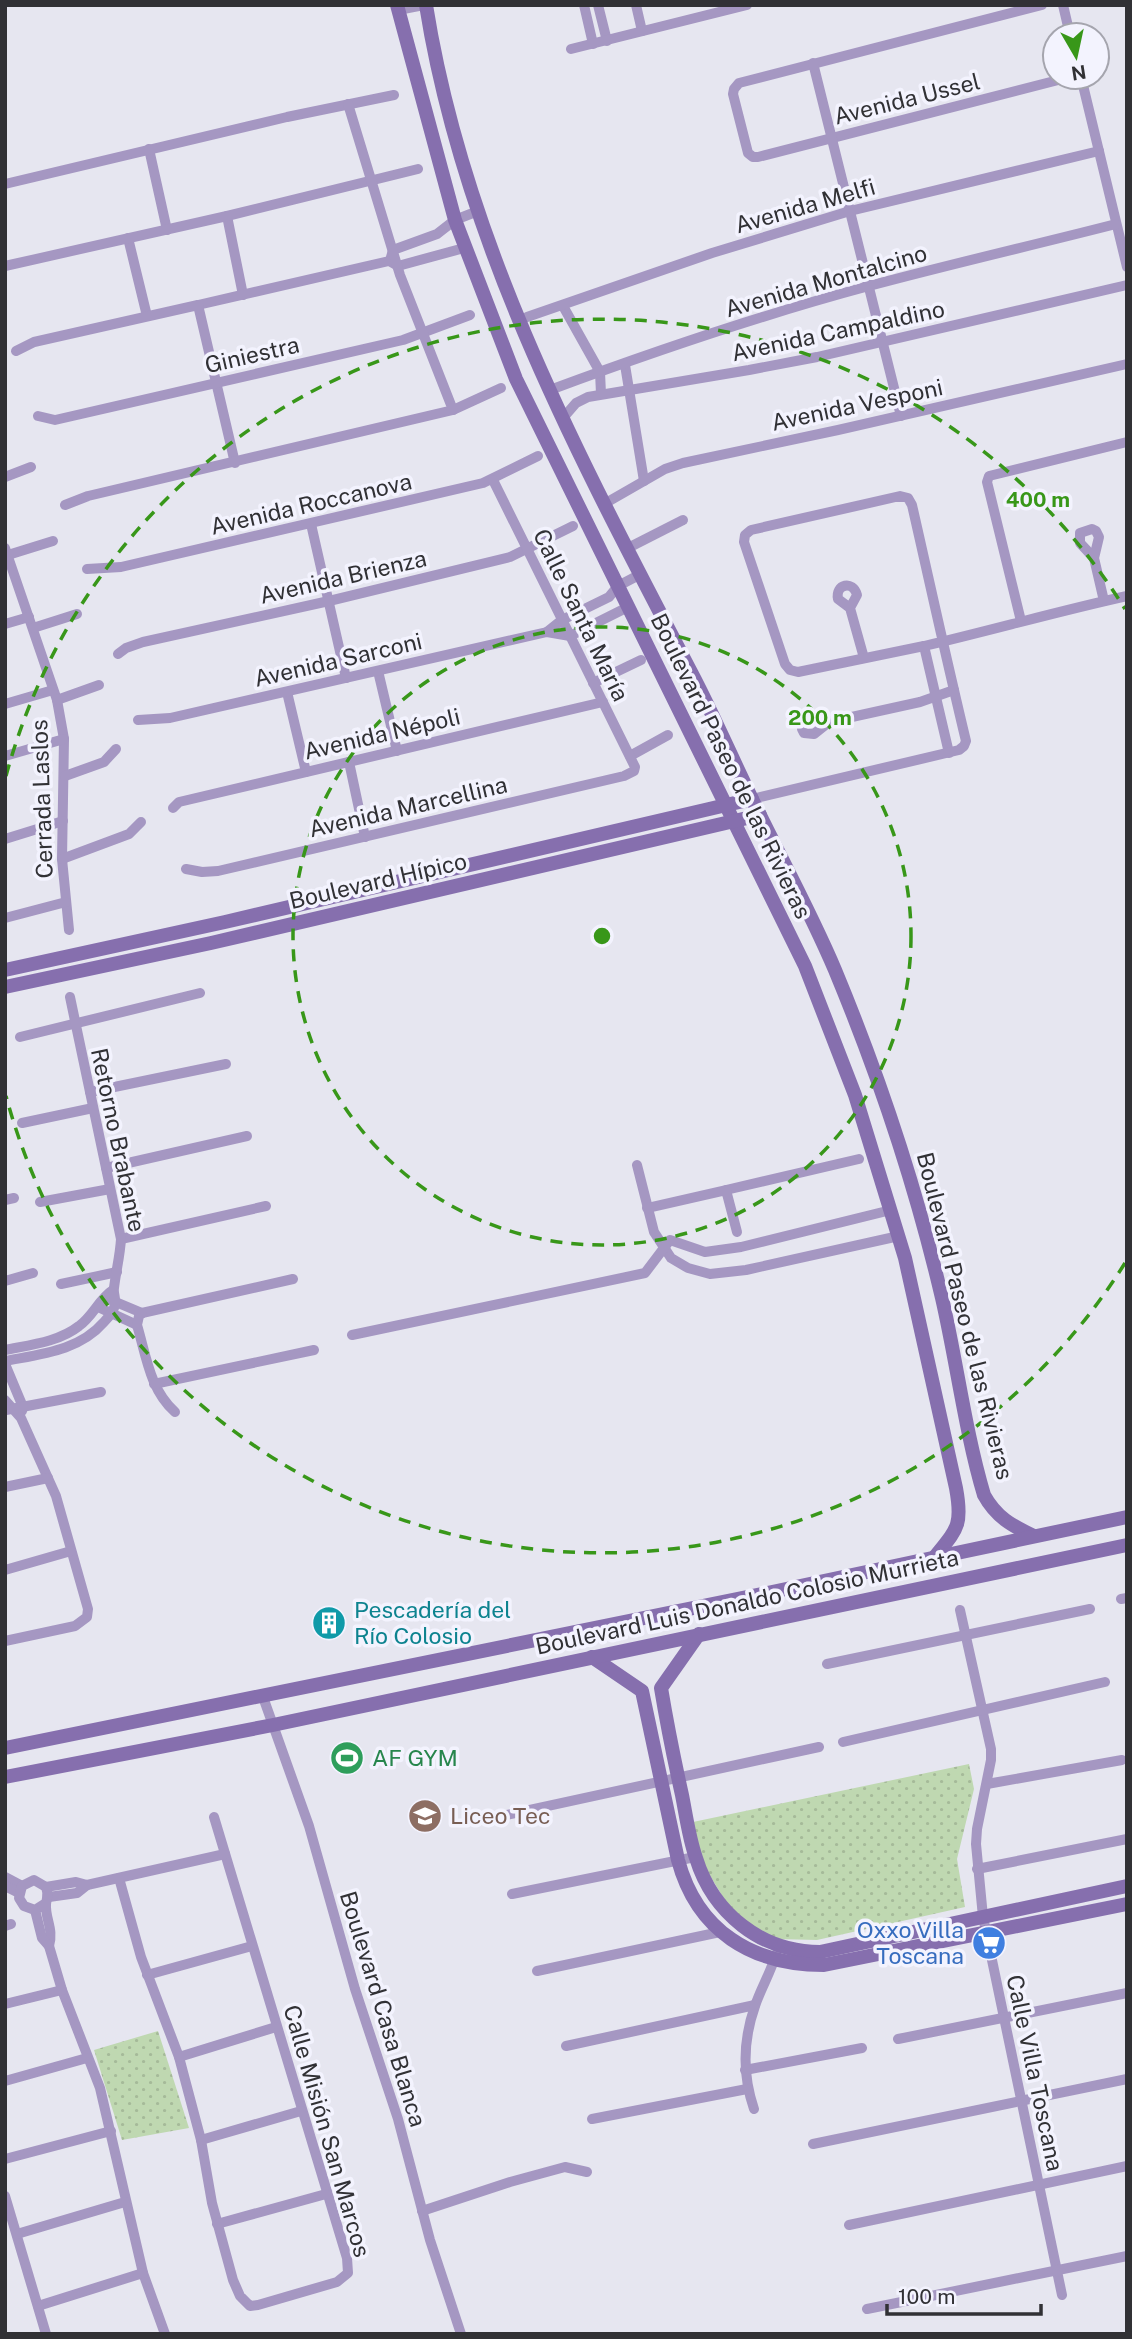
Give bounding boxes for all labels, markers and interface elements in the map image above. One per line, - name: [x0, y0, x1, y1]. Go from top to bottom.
- north arrow: [1041, 21, 1111, 91]
- text: N: [1070, 61, 1088, 85]
- street label: Avenida Ussel: [831, 67, 983, 130]
- street label: Avenida Melfi: [732, 173, 878, 238]
- street label: Avenida Montalcino: [722, 239, 930, 322]
- street label: Avenida Campaldino: [729, 295, 947, 366]
- street label: Giniestra: [202, 331, 302, 378]
- street label: Avenida Vesponi: [769, 373, 945, 436]
- street label: Avenida Roccanova: [207, 467, 414, 540]
- text: 400 m: [1006, 487, 1070, 512]
- street label: Calle Santa María: [528, 524, 635, 705]
- street label: Avenida Brienza: [257, 544, 429, 609]
- street label: Boulevard Paseo de las Rivieras: [646, 609, 817, 923]
- street label: Avenida Sarconi: [251, 627, 425, 692]
- street label: Avenida Népoli: [301, 702, 463, 765]
- text: 200 m: [788, 705, 852, 730]
- street label: Cerrada Laslos: [25, 719, 58, 879]
- street label: Avenida Marcellina: [306, 771, 510, 842]
- street label: Boulevard Hípico: [286, 847, 469, 914]
- centre of rings: [590, 924, 614, 948]
- street label: Retorno Brabante: [86, 1045, 151, 1234]
- street label: Boulevard Paseo de las Rivieras: [912, 1150, 1019, 1482]
- street label: Boulevard Luis Donaldo Colosio Murrieta: [533, 1543, 961, 1660]
- place label: Pescadería del Río Colosio: [354, 1596, 511, 1649]
- building icon: Pescadería del Río Colosio: [310, 1604, 348, 1642]
- sports icon: AF GYM: [328, 1739, 366, 1777]
- place label: AF GYM: [372, 1744, 458, 1771]
- school or university icon: Liceo Tec: [406, 1797, 444, 1835]
- place label: Liceo Tec: [450, 1802, 550, 1829]
- street label: Boulevard Casa Blanca: [335, 1888, 432, 2130]
- place label: Oxxo Villa Toscana: [857, 1916, 964, 1969]
- supermarket icon: Oxxo Villa Toscana: [970, 1924, 1008, 1962]
- street label: Calle Villa Toscana: [1001, 1972, 1069, 2174]
- street label: Calle Misión San Marcos: [279, 2002, 376, 2260]
- scale bar: [887, 2272, 1041, 2316]
- text: 100 m: [898, 2284, 955, 2309]

